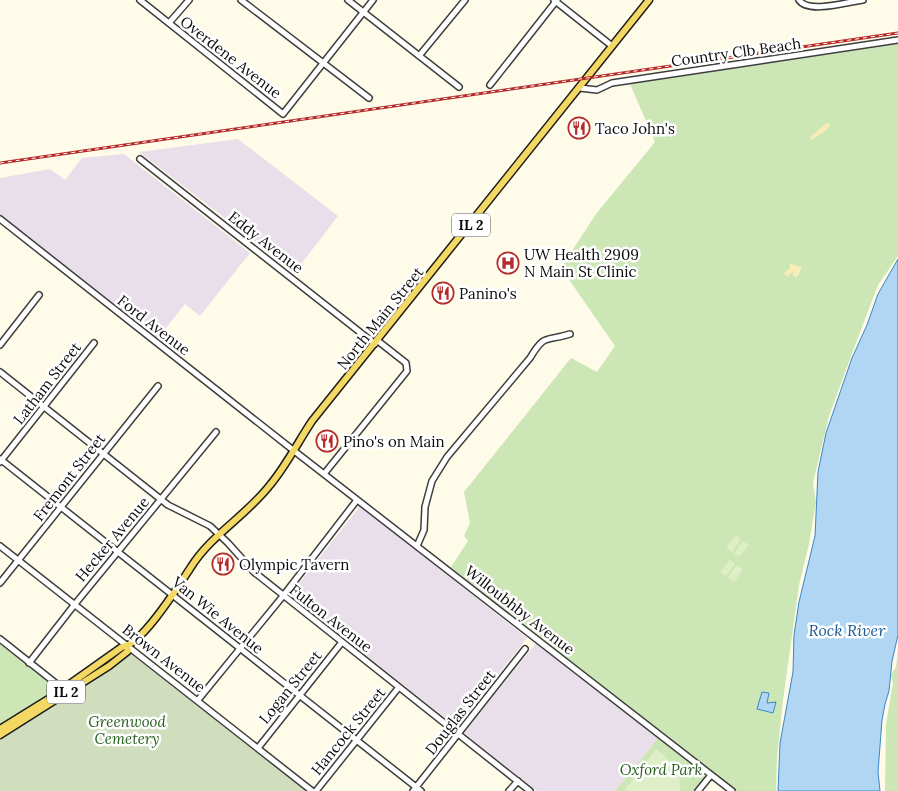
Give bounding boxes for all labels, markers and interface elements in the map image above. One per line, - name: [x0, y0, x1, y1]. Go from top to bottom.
- street label: Overdene Avenue: [177, 12, 285, 102]
- street label: Country Clb Beach: [670, 33, 802, 71]
- restaurant icon: Taco John's: [567, 116, 591, 140]
- place label: Taco John's: [595, 119, 675, 138]
- street label: Eddy Avenue: [225, 207, 307, 277]
- road number: IL 2: [452, 214, 490, 236]
- place label: UW Health 2909 N Main St Clinic: [524, 245, 639, 281]
- hospital icon: UW Health 2909 N Main St Clinic: [496, 251, 520, 275]
- street label: North Main Street: [333, 263, 427, 373]
- restaurant icon: Panino's: [431, 281, 455, 305]
- place label: Panino's: [459, 284, 517, 303]
- street label: Ford Avenue: [114, 291, 194, 359]
- street label: Latham Street: [9, 338, 85, 428]
- street label: Fremont Street: [29, 429, 109, 525]
- restaurant icon: Pino's on Main: [315, 429, 339, 453]
- place label: Pino's on Main: [343, 432, 445, 451]
- street label: Hecker Avenue: [71, 493, 153, 585]
- restaurant icon: Olympic Tavern: [211, 552, 235, 576]
- place label: Olympic Tavern: [239, 555, 349, 574]
- street label: Willoubhby Avenue: [461, 561, 579, 659]
- street label: Van Wie Avenue: [168, 572, 268, 658]
- street label: Fulton Avenue: [286, 580, 376, 656]
- street label: Brown Avenue: [119, 620, 209, 696]
- water label: Rock River: [809, 620, 886, 640]
- street label: Logan Street: [255, 646, 326, 728]
- street label: Douglas Street: [421, 665, 499, 758]
- road number: IL 2: [47, 680, 85, 704]
- street label: Hancock Street: [307, 683, 389, 779]
- park label: Greenwood Cemetery: [88, 712, 166, 748]
- park label: Oxford Park: [620, 760, 703, 779]

